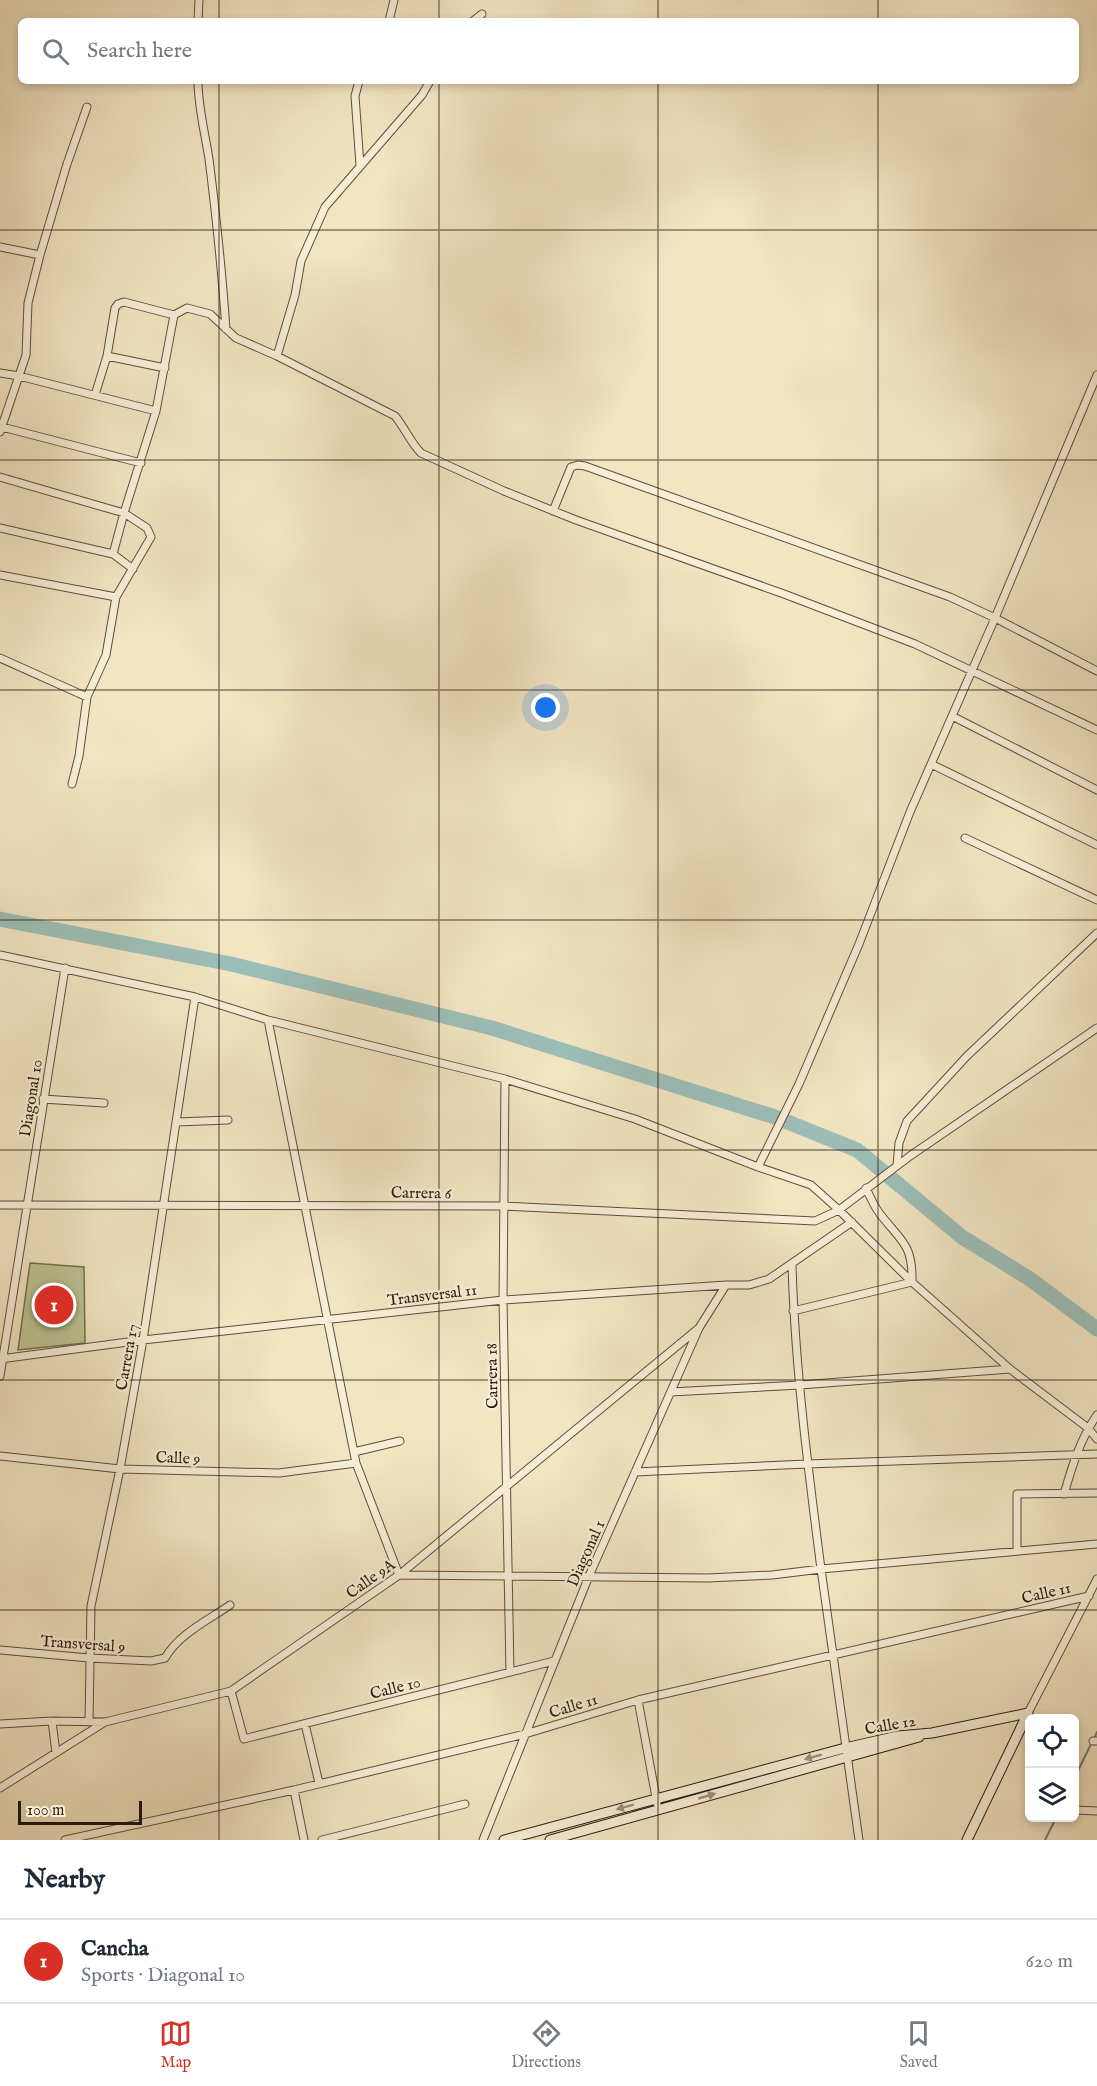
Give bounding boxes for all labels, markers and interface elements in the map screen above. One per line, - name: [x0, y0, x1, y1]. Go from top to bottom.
- search box: [18, 18, 1079, 84]
- icon: search: [39, 35, 72, 68]
- text: Search here: [87, 37, 192, 65]
- your location: [531, 693, 560, 722]
- street label: Diagonal 10: [16, 1058, 48, 1139]
- street label: Carrera 6: [391, 1183, 452, 1205]
- street label: Transversal 11: [386, 1281, 478, 1311]
- pin: 1: [34, 1282, 74, 1328]
- street label: Carrera 17: [112, 1323, 144, 1392]
- street label: Carrera 18: [482, 1343, 504, 1409]
- street label: Calle 9: [155, 1448, 201, 1470]
- street label: Diagonal 1: [563, 1518, 610, 1590]
- street label: Calle 9A: [343, 1555, 401, 1604]
- street label: Calle 11: [1020, 1579, 1073, 1609]
- street label: Transversal 9: [40, 1632, 126, 1658]
- street label: Calle 10: [368, 1673, 423, 1705]
- street label: Calle 11: [547, 1690, 600, 1724]
- street label: Calle 12: [863, 1712, 917, 1740]
- map controls: [1025, 1714, 1079, 1822]
- button: locate: [1025, 1714, 1079, 1768]
- one-way arrow: [804, 1752, 823, 1762]
- button: layers: [1025, 1768, 1079, 1822]
- one-way arrow: [698, 1791, 716, 1800]
- scale bar: [18, 1798, 142, 1826]
- text: 100 m: [27, 1801, 64, 1821]
- one-way arrow: [616, 1803, 634, 1812]
- text: Nearby: [24, 1863, 105, 1896]
- text: Cancha: [81, 1935, 149, 1963]
- text: 1: [40, 1949, 47, 1974]
- text: 620 m: [1026, 1949, 1073, 1974]
- text: Sports · Diagonal 10: [81, 1963, 245, 1988]
- tab: Map: [159, 2017, 192, 2073]
- tab: Directions: [511, 2017, 581, 2073]
- tab: Saved: [900, 2017, 938, 2073]

